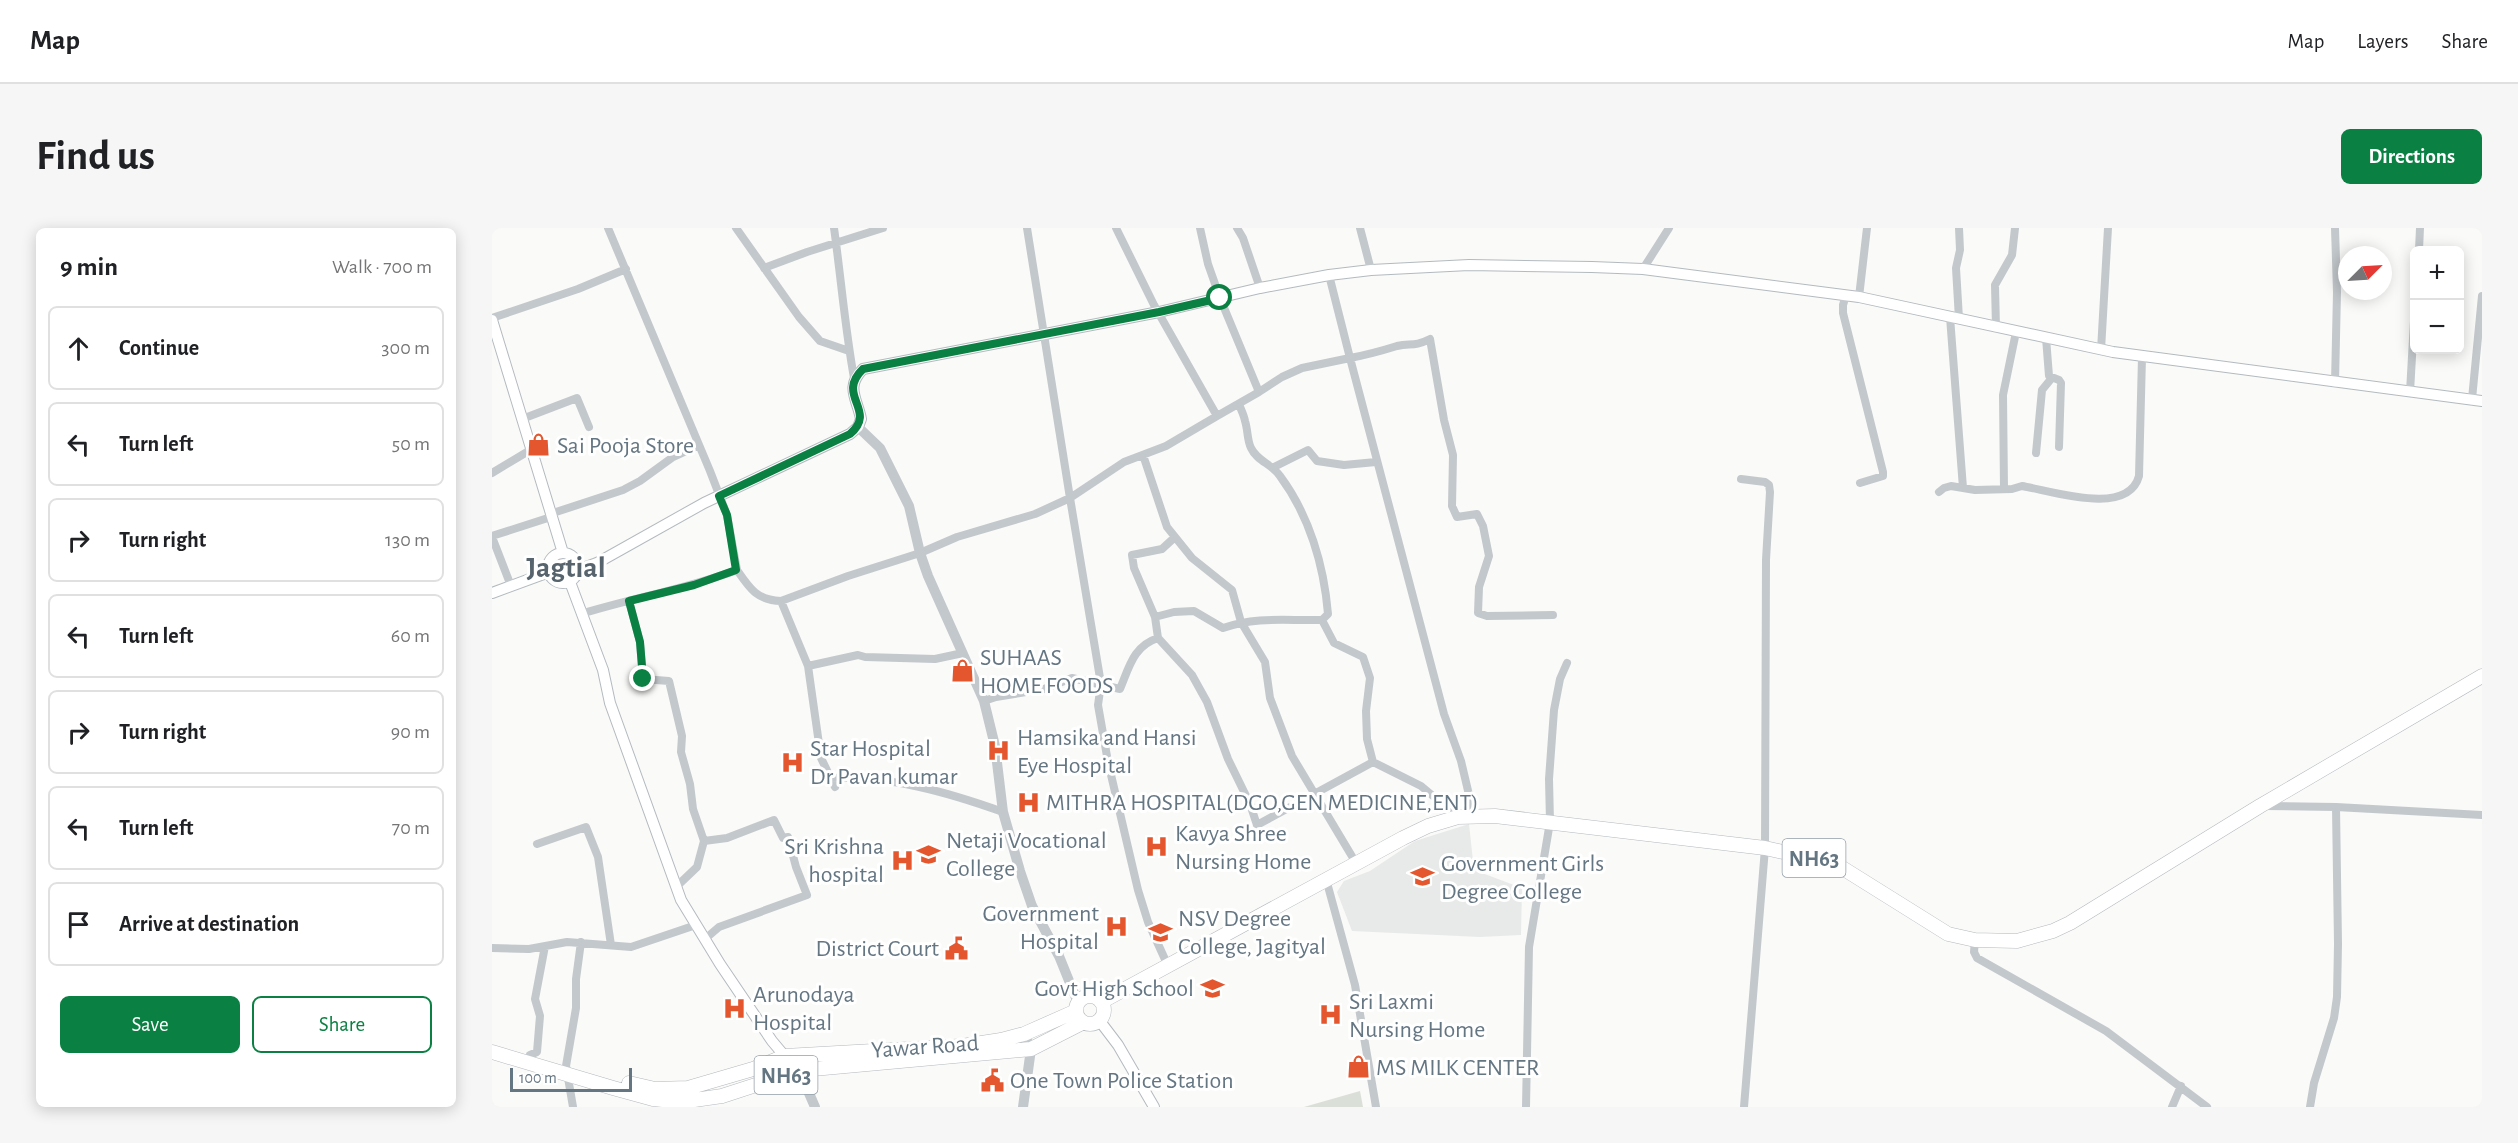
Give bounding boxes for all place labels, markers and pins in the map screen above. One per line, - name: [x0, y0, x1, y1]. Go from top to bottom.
- shop icon: Sai Pooja Store: [526, 432, 552, 458]
- place label: Sai Pooja Store: [557, 434, 694, 458]
- place label: SUHAAS HOME FOODS: [980, 646, 1113, 698]
- shop icon: SUHAAS HOME FOODS: [949, 658, 975, 684]
- place label: Hamsika and Hansi Eye Hospital: [1017, 726, 1197, 778]
- place label: Star Hospital Dr Pavan kumar: [810, 737, 958, 789]
- hospital icon: Hamsika and Hansi Eye Hospital: [986, 738, 1012, 764]
- hospital icon: Star Hospital Dr Pavan kumar: [779, 749, 805, 775]
- hospital icon: MITHRA HOSPITAL(DGO,GEN MEDICINE,ENT): [1015, 789, 1041, 815]
- place label: MITHRA HOSPITAL(DGO,GEN MEDICINE,ENT): [1046, 791, 1479, 815]
- place label: Kavya Shree Nursing Home: [1175, 822, 1311, 874]
- place label: Netaji Vocational College: [946, 829, 1107, 881]
- hospital icon: Kavya Shree Nursing Home: [1144, 834, 1170, 860]
- place label: Sri Krishna hospital: [784, 835, 884, 887]
- school or university icon: Netaji Vocational College: [915, 841, 941, 867]
- hospital icon: Sri Krishna hospital: [889, 847, 915, 873]
- place label: Government Girls Degree College: [1441, 852, 1604, 904]
- school or university icon: Government Girls Degree College: [1410, 864, 1436, 890]
- place label: Government Hospital: [983, 902, 1099, 954]
- place label: NSV Degree College, Jagityal: [1178, 907, 1326, 959]
- hospital icon: Government Hospital: [1104, 914, 1130, 940]
- school or university icon: NSV Degree College, Jagityal: [1147, 919, 1173, 945]
- public building icon: District Court: [944, 935, 970, 961]
- place label: District Court: [816, 937, 939, 961]
- school or university icon: Govt High School: [1199, 975, 1225, 1001]
- place label: Govt High School: [1034, 977, 1194, 1001]
- place label: Arunodaya Hospital: [753, 983, 855, 1035]
- place label: Sri Laxmi Nursing Home: [1349, 990, 1485, 1042]
- hospital icon: Arunodaya Hospital: [722, 995, 748, 1021]
- hospital icon: Sri Laxmi Nursing Home: [1318, 1002, 1344, 1028]
- shop icon: MS MILK CENTER: [1345, 1054, 1371, 1080]
- place label: MS MILK CENTER: [1376, 1056, 1539, 1080]
- public building icon: One Town Police Station: [979, 1067, 1005, 1093]
- place label: One Town Police Station: [1010, 1069, 1234, 1093]

